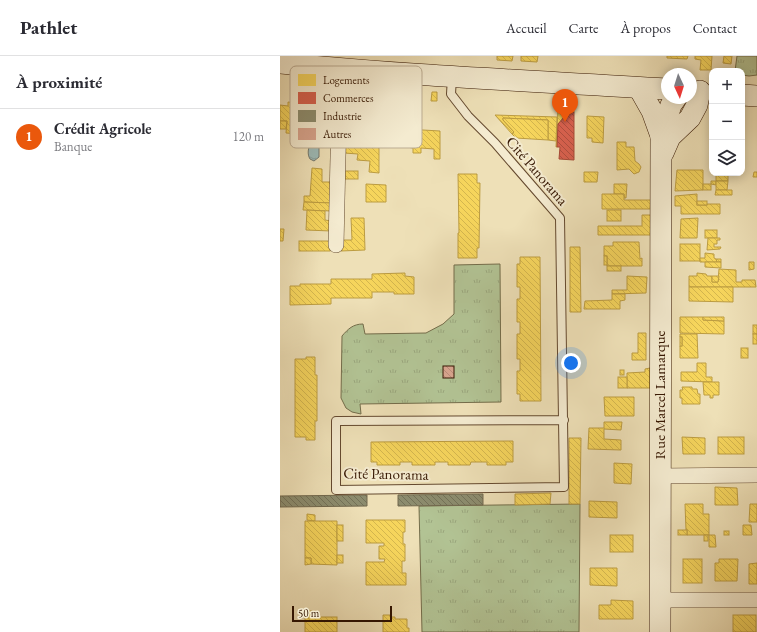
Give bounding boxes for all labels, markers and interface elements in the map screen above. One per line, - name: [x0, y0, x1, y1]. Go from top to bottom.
- text: Pathlet: [20, 15, 77, 40]
- text: Accueil: [506, 19, 547, 37]
- text: Carte: [569, 19, 599, 37]
- text: À propos: [621, 19, 671, 37]
- text: Contact: [693, 19, 737, 37]
- legend: [290, 66, 422, 148]
- north arrow: [661, 68, 697, 104]
- map controls: [709, 68, 745, 176]
- button: +: [709, 68, 745, 104]
- text: À proximité: [16, 71, 102, 93]
- text: Logements: [323, 73, 370, 87]
- pin: 1: [552, 89, 578, 122]
- text: Commerces: [323, 91, 374, 105]
- button: −: [709, 104, 745, 140]
- text: Industrie: [323, 109, 362, 123]
- text: Crédit Agricole: [54, 119, 151, 138]
- text: Autres: [322, 127, 352, 141]
- text: 1: [26, 128, 32, 145]
- text: 120 m: [233, 128, 264, 145]
- street label: Cité Panorama: [502, 132, 573, 209]
- text: Banque: [54, 138, 92, 155]
- button: layers: [709, 140, 745, 176]
- street label: Rue Marcel Lamarque: [650, 330, 669, 459]
- your location: [561, 353, 581, 373]
- street label: Cité Panorama: [343, 463, 429, 484]
- scale bar: [292, 604, 392, 623]
- text: 50 m: [298, 606, 319, 620]

